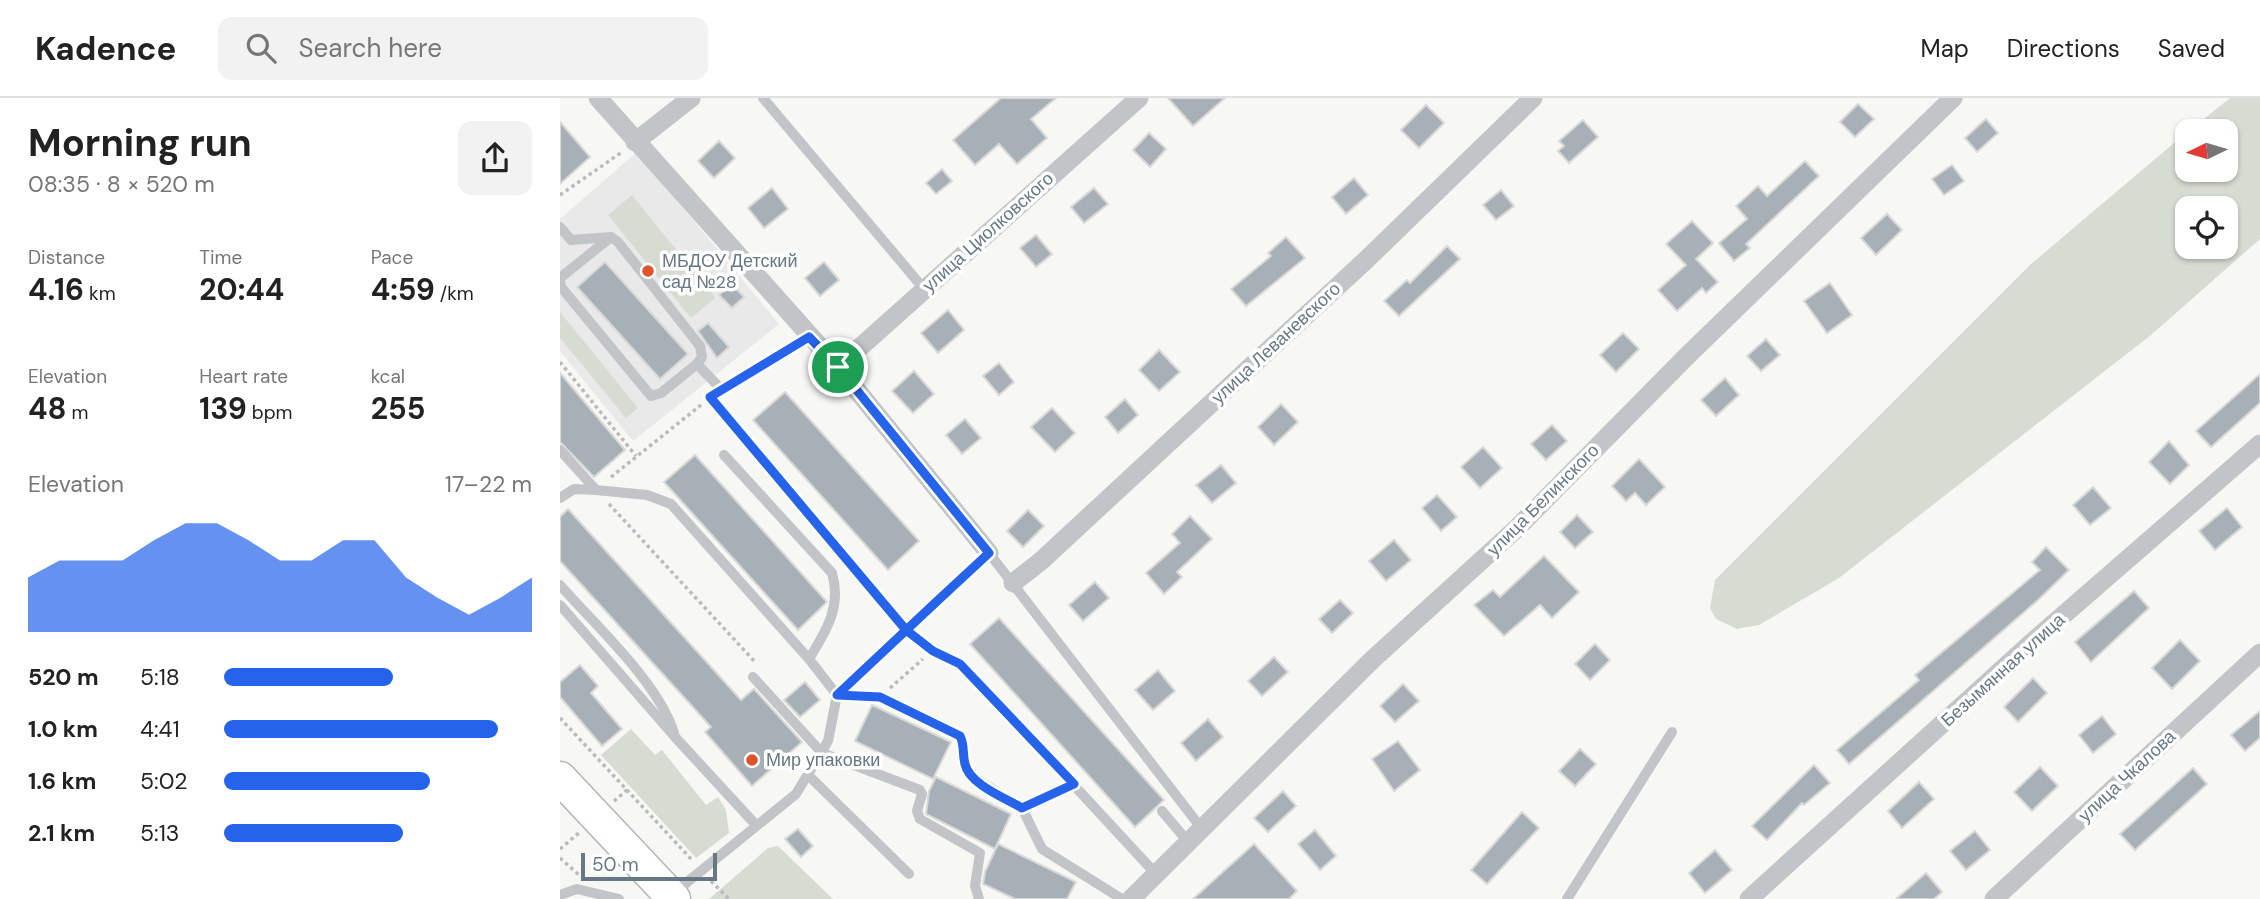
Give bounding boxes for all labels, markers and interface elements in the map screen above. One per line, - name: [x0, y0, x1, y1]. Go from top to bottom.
- search box: [218, 17, 708, 80]
- text: Kadence: [35, 27, 176, 70]
- icon: search: [242, 29, 280, 67]
- text: Search here: [298, 31, 442, 65]
- text: Map: [1921, 33, 1969, 64]
- text: Directions: [2007, 33, 2120, 64]
- text: Saved: [2158, 33, 2225, 64]
- text: Morning run: [28, 118, 252, 168]
- north arrow: [2175, 119, 2238, 182]
- map controls: [2175, 119, 2238, 259]
- button: share: [458, 121, 532, 195]
- street label: улица Циолковского: [917, 167, 1059, 297]
- text: 08:35 · 8 × 520 m: [28, 169, 215, 199]
- button: locate: [2175, 196, 2238, 259]
- text: Distance: [28, 245, 105, 270]
- text: Time: [199, 245, 242, 270]
- text: Pace: [371, 245, 413, 270]
- place label: МБДОУ Детский сад №28: [662, 249, 797, 294]
- marker: МБДОУ Детский сад №28: [640, 263, 656, 279]
- text: 4.16: [28, 270, 84, 309]
- text: 20:44: [199, 270, 284, 309]
- text: 4:59: [371, 270, 435, 309]
- street label: улица Леваневского: [1206, 277, 1346, 409]
- text: km: [84, 281, 116, 306]
- text: /km: [435, 281, 474, 306]
- pin: [808, 337, 868, 397]
- icon: arrive: [819, 348, 857, 386]
- text: Elevation: [28, 364, 107, 389]
- text: Heart rate: [199, 364, 288, 389]
- text: kcal: [371, 364, 405, 389]
- text: 48: [28, 389, 67, 428]
- text: 139: [199, 389, 247, 428]
- text: 255: [371, 389, 425, 428]
- text: m: [67, 400, 88, 425]
- text: bpm: [247, 400, 292, 425]
- street label: улица Белинского: [1482, 439, 1604, 561]
- text: Elevation: [28, 469, 124, 499]
- text: 17–22 m: [445, 469, 532, 499]
- street label: Безымянная улица: [1936, 607, 2071, 732]
- text: 520 m: [28, 662, 99, 692]
- text: 5:18: [140, 662, 180, 692]
- text: 1.0 km: [28, 714, 98, 744]
- text: 4:41: [140, 714, 180, 744]
- street label: улица Чкалова: [2073, 724, 2181, 827]
- place label: Мир упаковки: [766, 748, 880, 772]
- marker: Мир упаковки: [744, 752, 760, 768]
- text: 1.6 km: [28, 766, 96, 796]
- text: 5:02: [140, 766, 187, 796]
- text: 2.1 km: [28, 818, 95, 848]
- text: 5:13: [140, 818, 179, 848]
- scale bar: [581, 850, 718, 882]
- text: 50 m: [592, 852, 639, 877]

